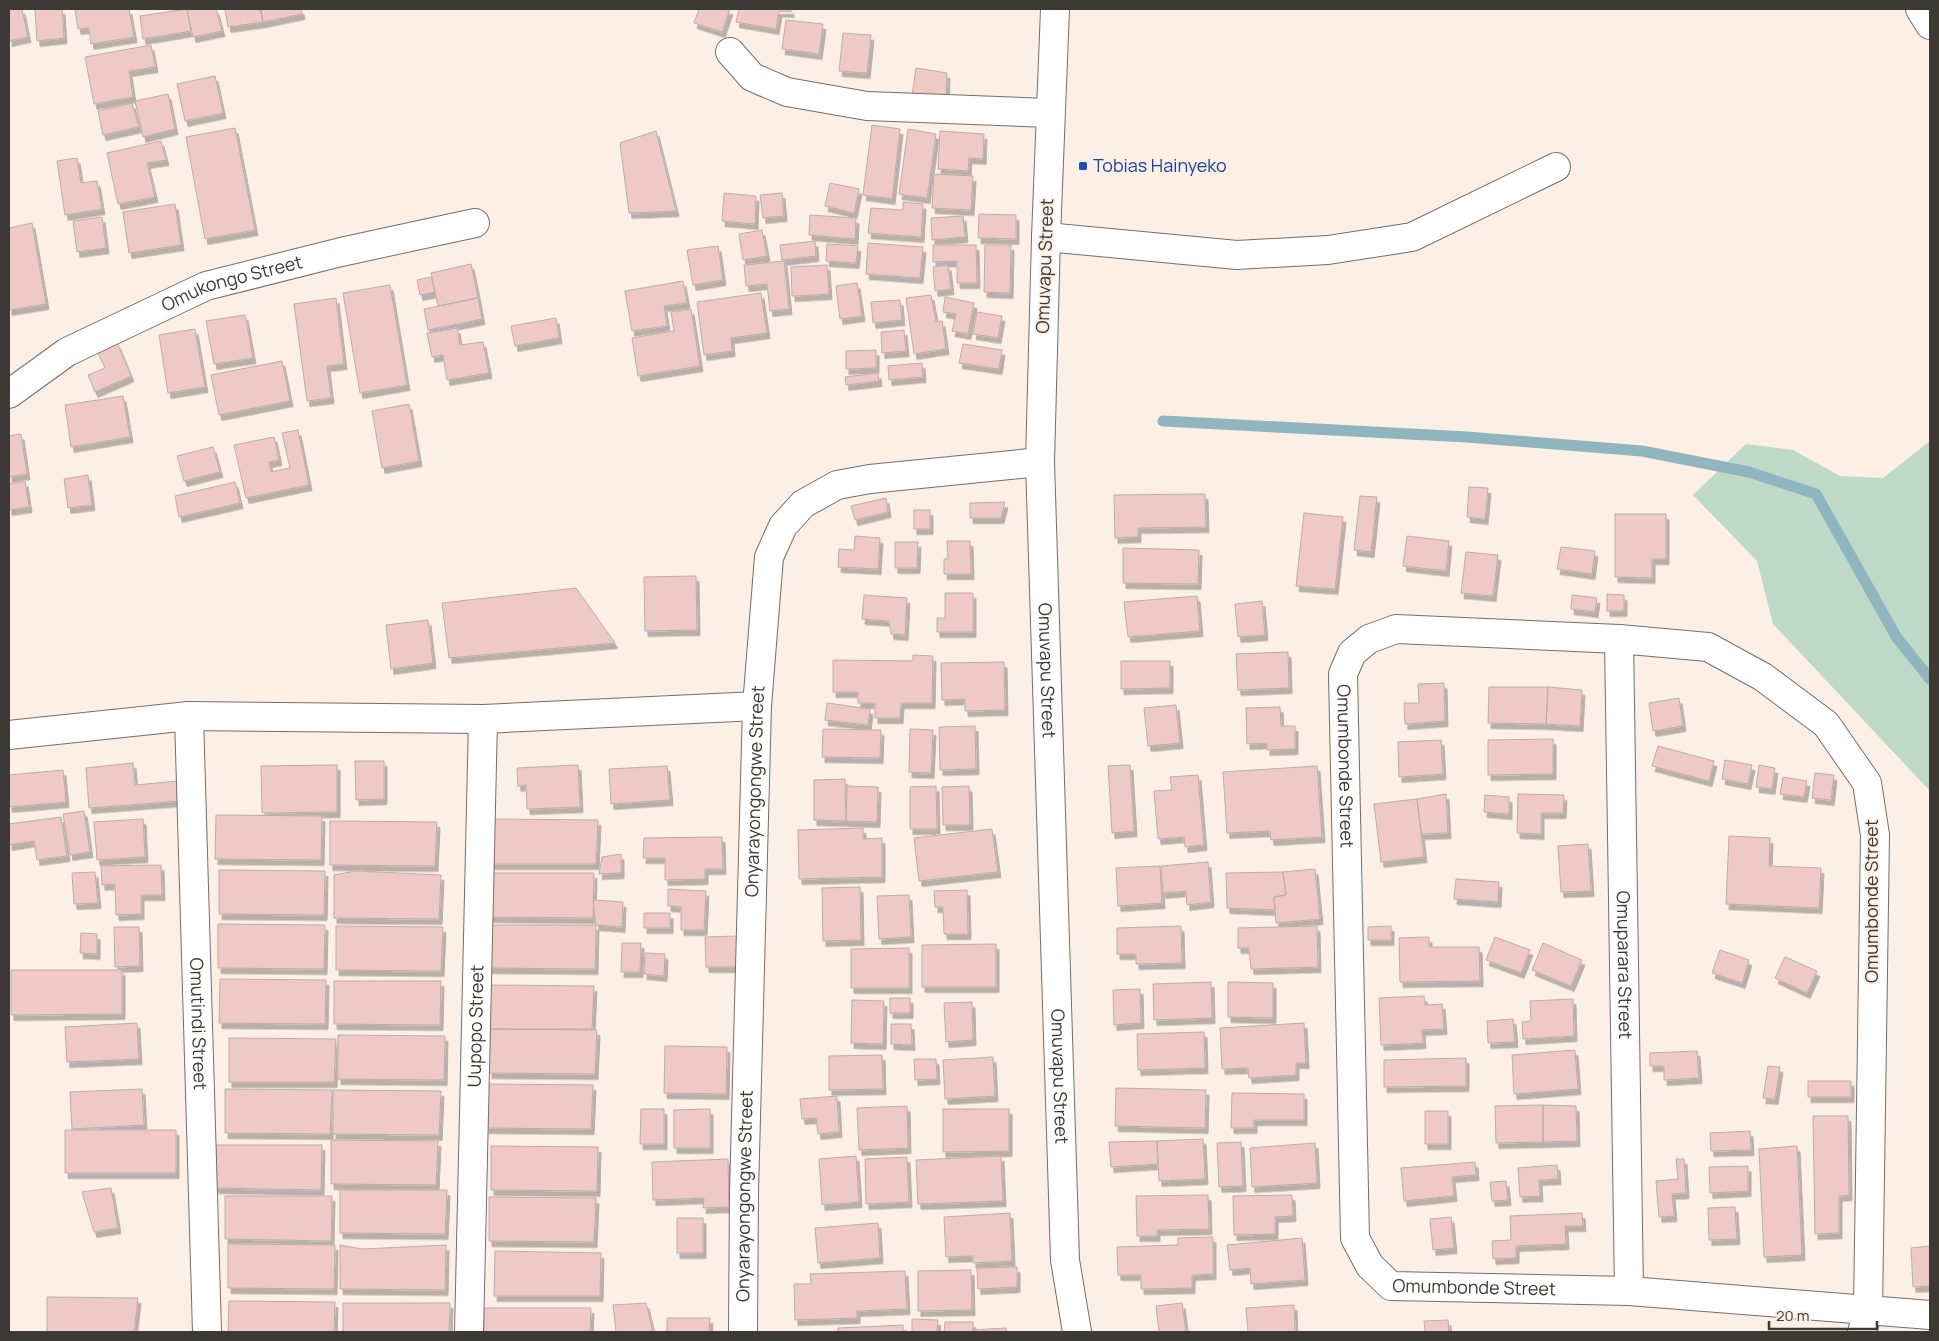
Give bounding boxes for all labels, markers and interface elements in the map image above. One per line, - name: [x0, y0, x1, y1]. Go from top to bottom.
- place label: Tobias Hainyeko: [1093, 153, 1227, 177]
- marker: Tobias Hainyeko: [1077, 160, 1089, 172]
- street label: Omuvapu Street: [1030, 198, 1058, 334]
- street label: Omukongo Street: [157, 249, 305, 317]
- street label: Omuvapu Street: [1033, 603, 1062, 739]
- street label: Onyarayongongwe Street: [739, 684, 770, 897]
- street label: Omumbonde Street: [1332, 684, 1360, 848]
- street label: Omumbonde Street: [1859, 819, 1883, 983]
- street label: Omuparara Street: [1612, 891, 1638, 1039]
- street label: Omutindi Street: [185, 957, 213, 1090]
- street label: Uupopo Street: [462, 965, 488, 1088]
- street label: Omuvapu Street: [1046, 1008, 1074, 1145]
- street label: Onyarayongongwe Street: [730, 1090, 758, 1302]
- street label: Omumbonde Street: [1392, 1273, 1556, 1300]
- scale bar: [1769, 1298, 1876, 1330]
- text: 20 m: [1776, 1305, 1809, 1326]

